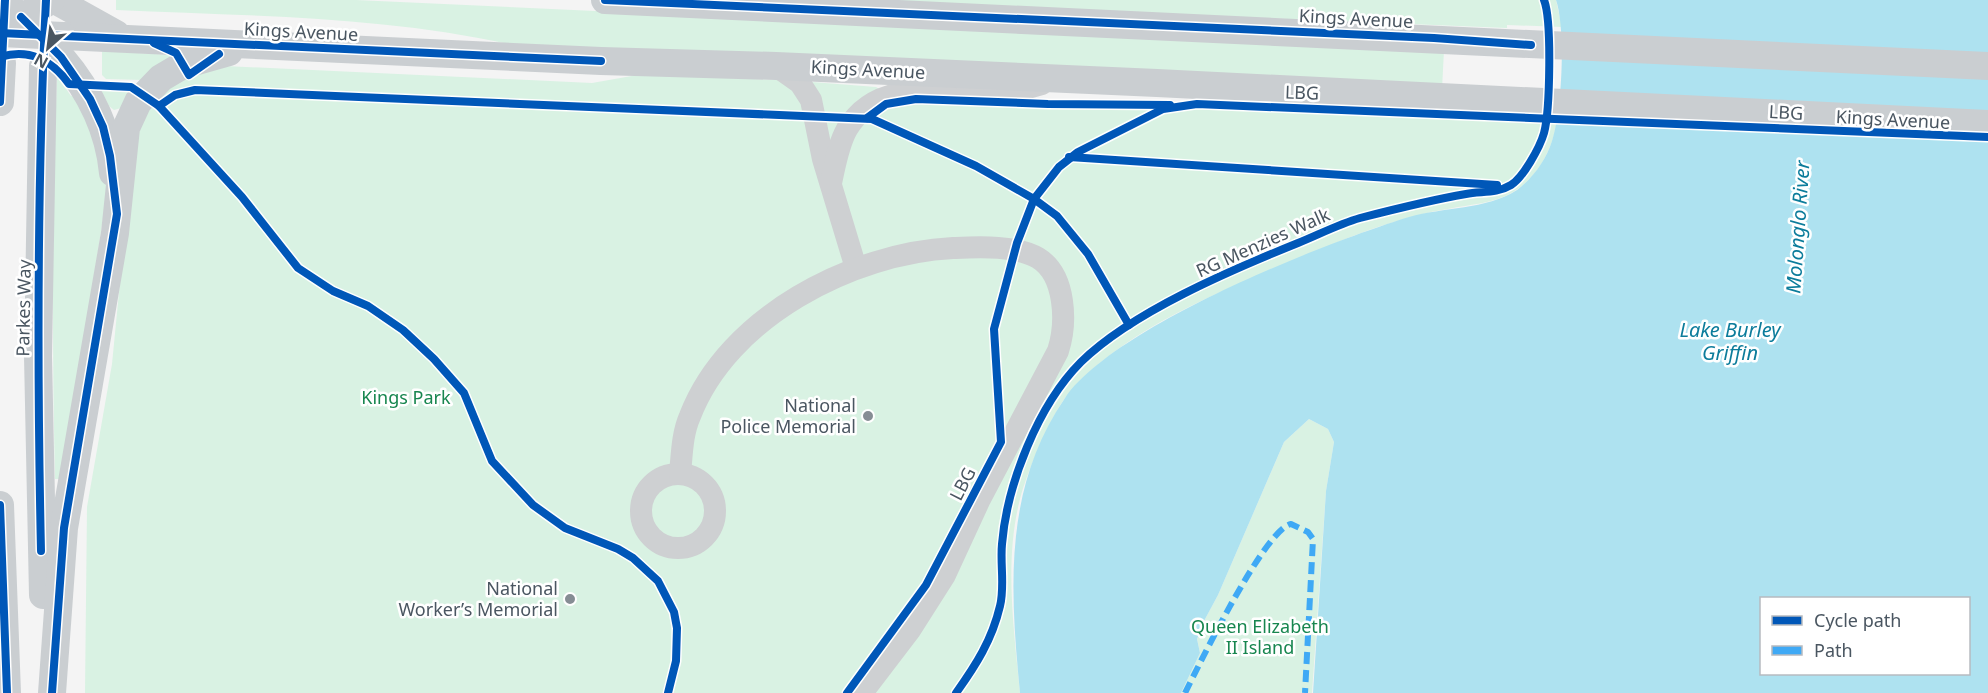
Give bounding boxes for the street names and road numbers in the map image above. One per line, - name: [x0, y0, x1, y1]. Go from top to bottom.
- street label: Kings Avenue: [1298, 3, 1414, 33]
- street label: Kings Avenue: [243, 16, 359, 46]
- street label: Kings Avenue: [810, 54, 926, 84]
- street label: LBG: [1285, 79, 1320, 105]
- street label: LBG: [1768, 99, 1804, 125]
- street label: Kings Avenue: [1835, 104, 1951, 134]
- street label: RG Menzies Walk: [1192, 202, 1334, 282]
- street label: Parkes Way: [10, 258, 36, 357]
- street label: LBG: [944, 463, 981, 504]

